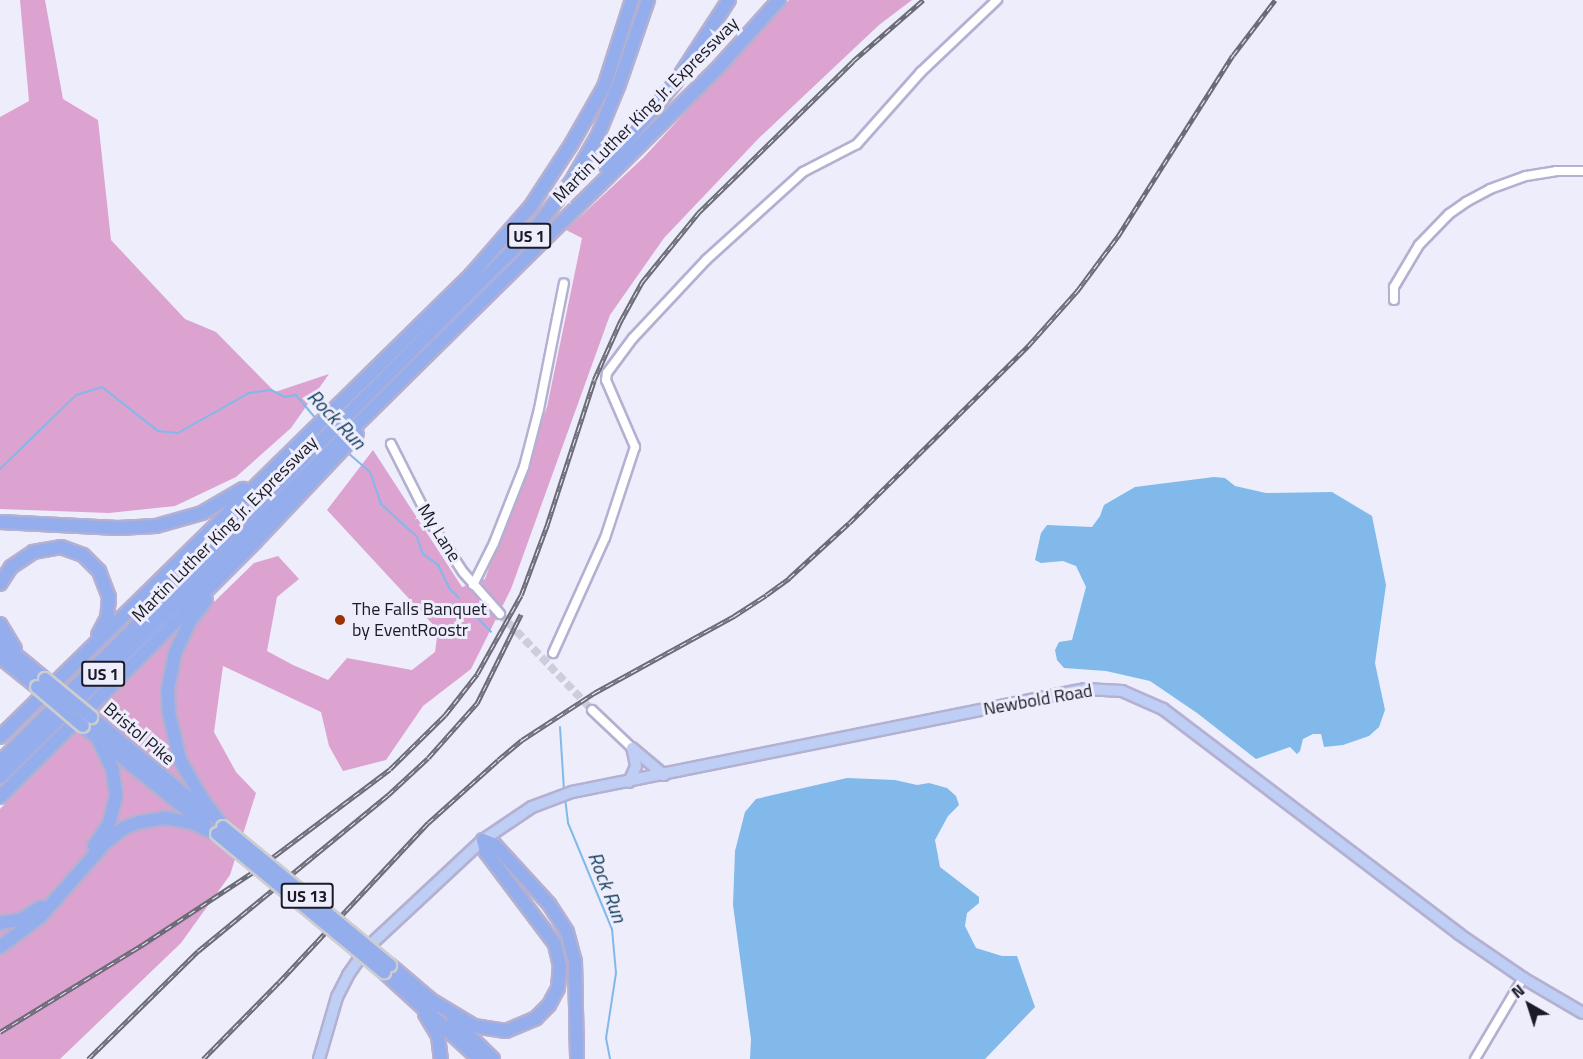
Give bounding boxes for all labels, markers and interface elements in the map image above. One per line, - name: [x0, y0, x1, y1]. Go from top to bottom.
- street label: Martin Luther King Jr. Expressway: [549, 13, 743, 207]
- road number: US 1: [506, 223, 552, 249]
- water label: Rock Run: [303, 384, 371, 454]
- street label: Martin Luther King Jr. Expressway: [128, 432, 322, 626]
- street label: My Lane: [413, 500, 465, 566]
- place label: The Falls Banquet by EventRoostr: [352, 599, 487, 642]
- marker: The Falls Banquet by EventRoostr: [333, 613, 347, 627]
- road number: US 1: [80, 661, 126, 687]
- street label: Newbold Road: [982, 680, 1094, 720]
- street label: Bristol Pike: [99, 698, 179, 770]
- water label: Rock Run: [584, 848, 632, 926]
- road number: US 13: [280, 883, 334, 909]
- north arrow: [1499, 975, 1559, 1035]
- text: N: [1506, 978, 1530, 1004]

